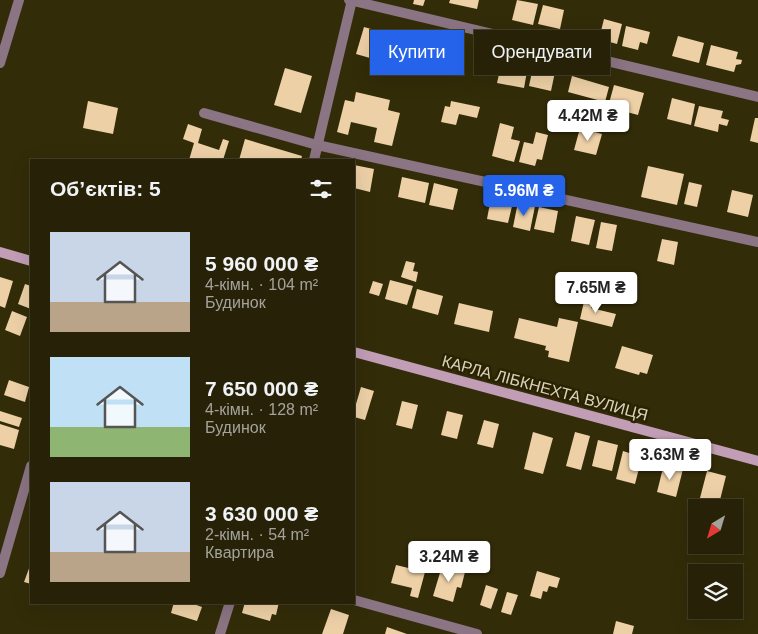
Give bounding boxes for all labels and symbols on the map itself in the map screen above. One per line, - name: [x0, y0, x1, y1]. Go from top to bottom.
- pin: 4.42M ₴: [542, 100, 634, 142]
- pin: 5.96M ₴: [478, 174, 570, 217]
- pin: 7.65M ₴: [550, 272, 642, 314]
- street label: КАРЛА ЛІБКНЕХТА ВУЛИЦЯ: [440, 352, 650, 424]
- pin: 3.63M ₴: [624, 438, 716, 481]
- north arrow: [688, 499, 742, 554]
- pin: 3.24M ₴: [403, 540, 495, 583]

